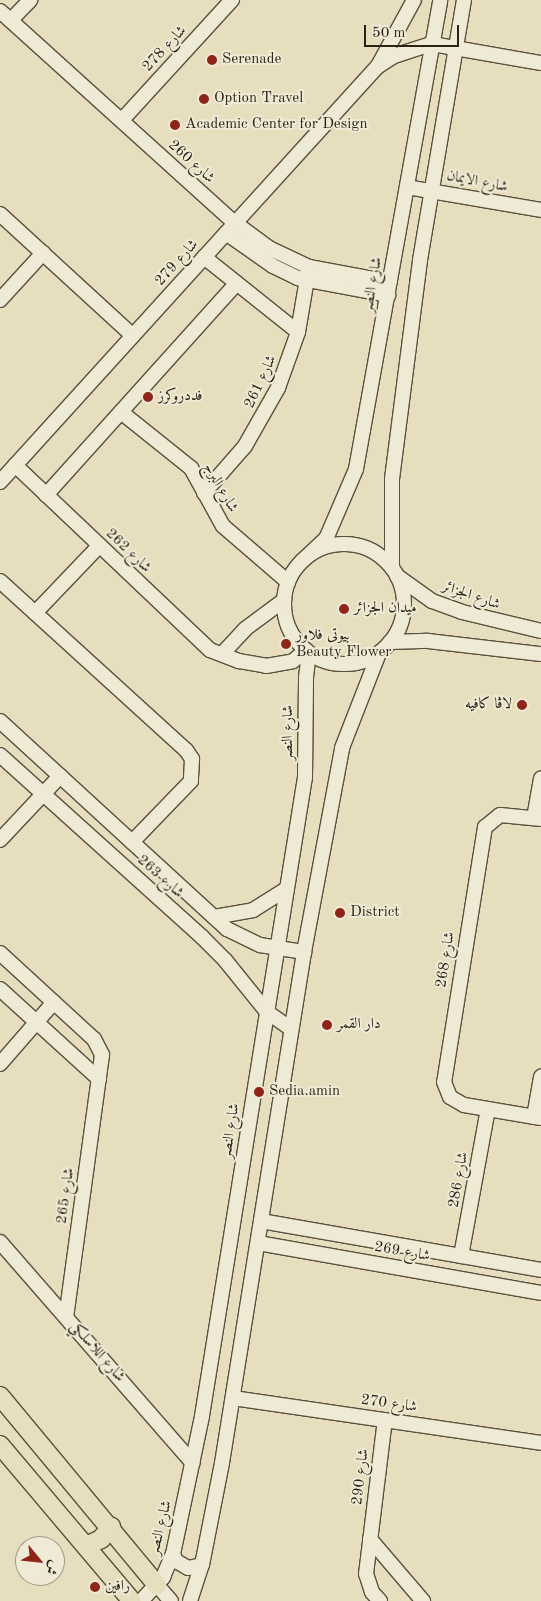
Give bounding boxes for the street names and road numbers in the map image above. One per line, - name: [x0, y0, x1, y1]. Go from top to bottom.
- street label: شارع 278: [139, 22, 191, 76]
- street label: شارع 260: [164, 136, 218, 188]
- street label: شارع الايمان: [445, 167, 509, 197]
- street label: شارع 279: [151, 236, 203, 290]
- street label: شارع النصر: [359, 256, 387, 314]
- street label: شارع 261: [241, 353, 281, 411]
- street label: شارع البرج: [199, 460, 241, 516]
- street label: شارع 262: [101, 525, 155, 577]
- street label: شارع الجزائر: [440, 578, 502, 614]
- street label: شارع النصر: [280, 705, 298, 761]
- street label: شارع 263: [133, 851, 187, 903]
- street label: شارع 268: [433, 931, 459, 989]
- street label: شارع النصر: [218, 1102, 244, 1160]
- street label: شارع 286: [445, 1151, 473, 1209]
- street label: شارع 265: [53, 1167, 79, 1225]
- street label: شارع 269: [373, 1238, 431, 1266]
- street label: شارع اللاسلكي: [66, 1318, 128, 1386]
- street label: شارع 270: [360, 1391, 418, 1417]
- street label: شارع 290: [349, 1448, 373, 1506]
- street label: شارع النصر: [146, 1499, 176, 1557]

